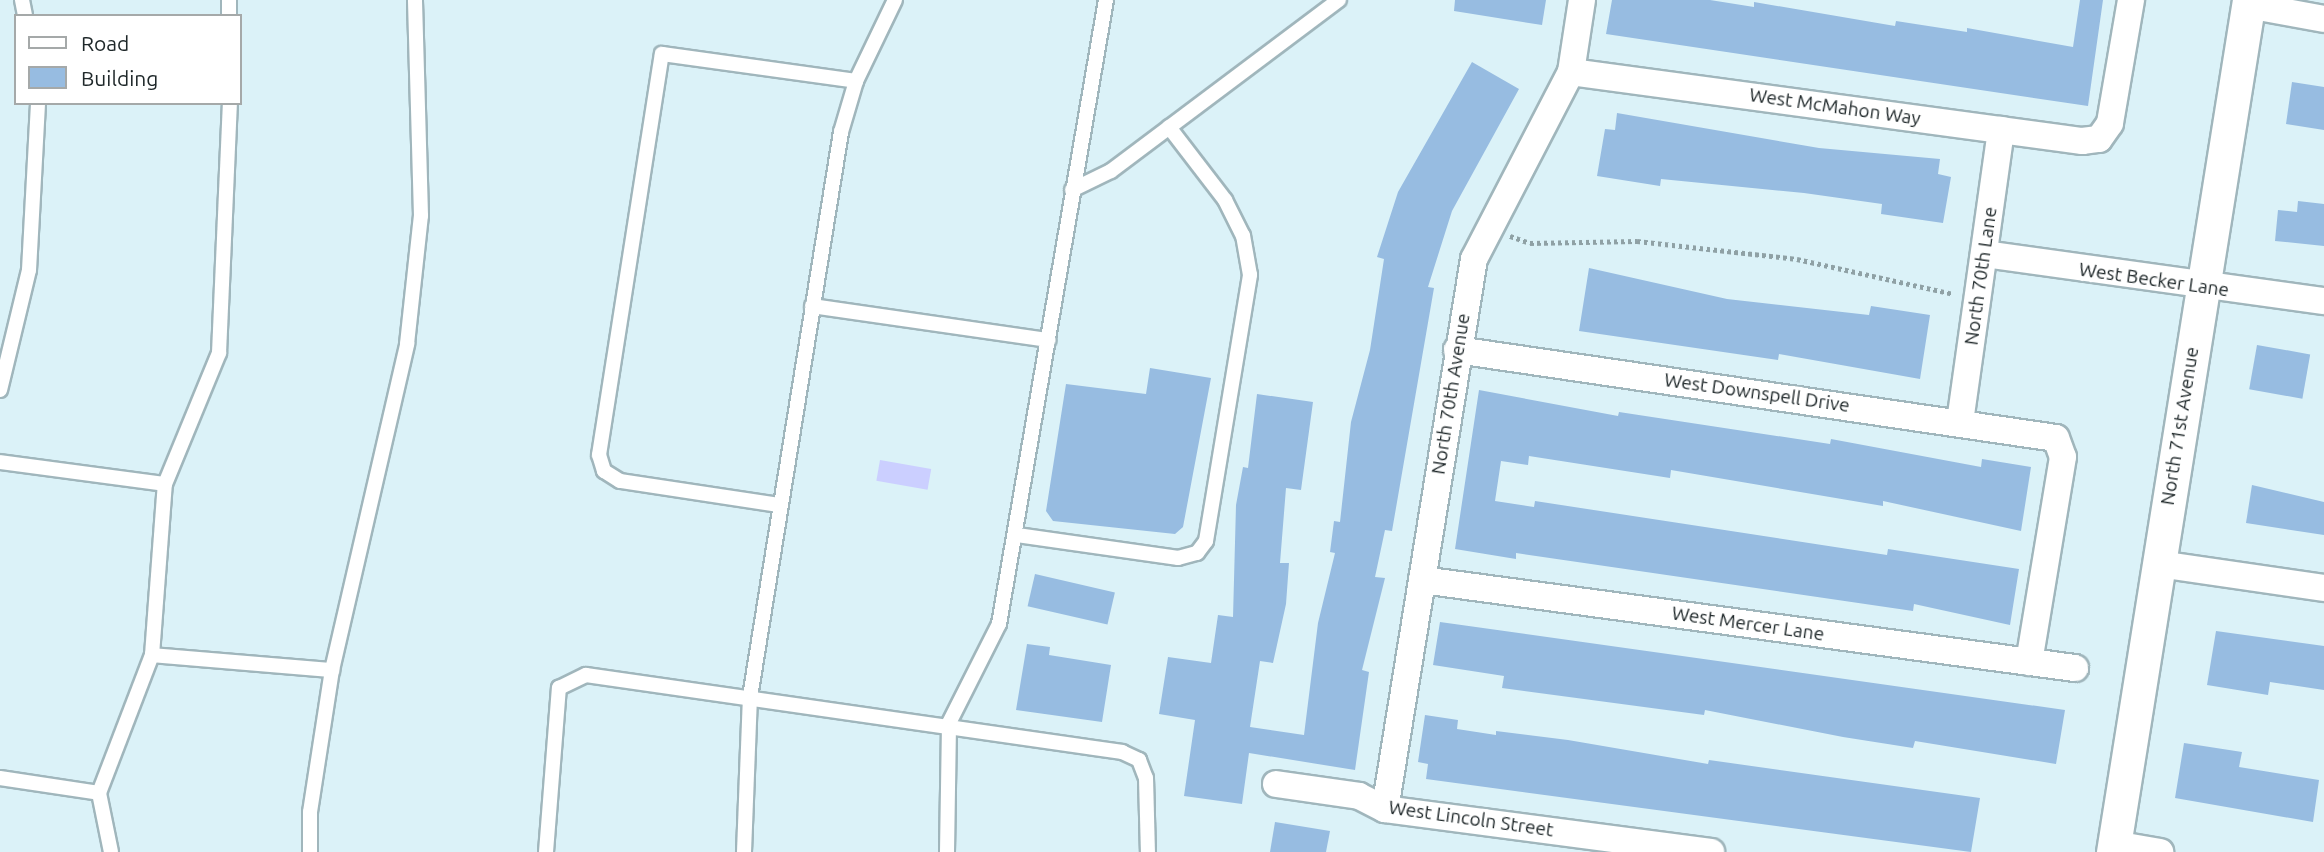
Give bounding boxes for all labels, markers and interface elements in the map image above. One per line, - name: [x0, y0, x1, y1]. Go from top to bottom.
- legend: [14, 14, 242, 105]
- text: Road: [81, 31, 129, 55]
- text: Building: [81, 66, 158, 90]
- street label: West McMahon Way: [1748, 84, 1922, 130]
- street label: North 70th Lane: [1960, 205, 2002, 347]
- street label: West Becker Lane: [2077, 258, 2231, 302]
- street label: North 70th Avenue: [1427, 312, 1475, 476]
- street label: North 71st Avenue: [2156, 345, 2204, 507]
- street label: West Downspell Drive: [1663, 369, 1851, 417]
- street label: West Mercer Lane: [1670, 602, 1826, 646]
- street label: West Lincoln Street: [1387, 796, 1555, 842]

